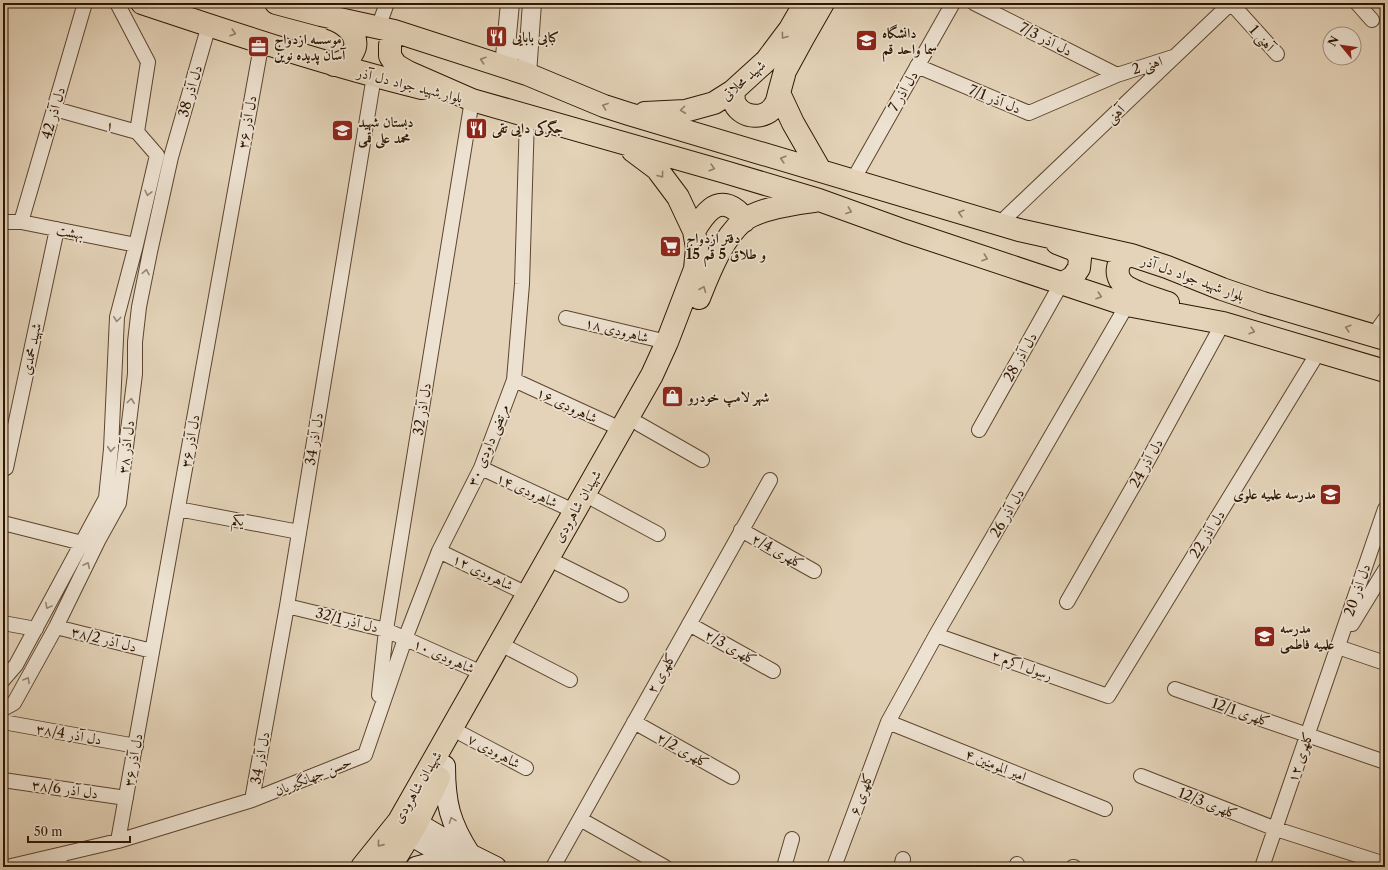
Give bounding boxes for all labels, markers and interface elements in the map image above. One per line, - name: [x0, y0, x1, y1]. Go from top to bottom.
- street label: دل آذر 7/3: [1017, 18, 1075, 60]
- street label: آهنی 1: [1245, 21, 1280, 57]
- restaurant icon: کبابی بابایی: [484, 24, 510, 50]
- place label: دانشگاه سما واحد قم: [882, 24, 937, 62]
- north arrow: [1322, 26, 1362, 66]
- one-way arrow: [229, 28, 236, 37]
- place label: کبابی بابایی: [511, 28, 559, 48]
- school or university icon: دانشگاه سما واحد قم: [854, 28, 880, 54]
- place label: موسسه ازدواج آسان پدیده نوین: [274, 30, 347, 65]
- one-way arrow: [782, 32, 789, 39]
- text: N: [1325, 33, 1342, 49]
- office icon: موسسه ازدواج آسان پدیده نوین: [246, 34, 272, 60]
- street label: اهنی 2: [1129, 52, 1165, 79]
- one-way arrow: [480, 56, 487, 65]
- street label: شهید محلاتی: [717, 56, 770, 105]
- street label: دل آذر 38: [174, 63, 206, 119]
- street label: بلوار شهید جواد دل آذر: [353, 63, 465, 108]
- street label: دل آذر 7: [884, 67, 922, 115]
- street label: دل آذر 7/1: [966, 80, 1024, 118]
- street label: دل آذر 42: [37, 85, 69, 141]
- street label: دل آذر ۳۶: [233, 94, 261, 150]
- street label: آهنی: [1102, 99, 1130, 128]
- one-way arrow: [601, 102, 608, 111]
- one-way arrow: [680, 106, 686, 115]
- place label: دبستان شهید محمد علی قمی: [358, 113, 414, 149]
- street label: ۱: [104, 115, 116, 135]
- restaurant icon: جگرکی دایی تقی: [463, 115, 489, 141]
- school or university icon: دبستان شهید محمد علی قمی: [329, 117, 355, 143]
- place label: جگرکی دایی تقی: [491, 119, 564, 139]
- one-way arrow: [780, 155, 787, 164]
- one-way arrow: [708, 163, 715, 172]
- one-way arrow: [657, 171, 664, 178]
- one-way arrow: [144, 189, 153, 196]
- one-way arrow: [846, 207, 853, 215]
- one-way arrow: [958, 209, 965, 218]
- street label: بهشت: [54, 221, 85, 244]
- place label: دفتر ازدواج 15 و طلاق 5 قم: [686, 229, 766, 267]
- supermarket icon: دفتر ازدواج 15 و طلاق 5 قم: [657, 233, 683, 259]
- street label: بلوار شهید جواد دل آذر: [1137, 250, 1247, 306]
- one-way arrow: [982, 253, 989, 262]
- one-way arrow: [141, 269, 150, 275]
- one-way arrow: [698, 285, 706, 292]
- one-way arrow: [1095, 291, 1102, 300]
- street label: شاهرودی ۱۸: [583, 313, 651, 347]
- one-way arrow: [113, 316, 122, 323]
- street label: شهید محمدی: [17, 321, 46, 377]
- one-way arrow: [1344, 324, 1351, 333]
- one-way arrow: [1248, 326, 1255, 335]
- street label: دل آذر 28: [999, 329, 1041, 385]
- street label: دل آذر 32: [409, 381, 435, 437]
- street label: شاهرودی ۱۶: [534, 383, 600, 427]
- shop icon: شهر لامپ خودرو: [660, 384, 686, 410]
- place label: شهر لامپ خودرو: [686, 388, 770, 408]
- one-way arrow: [127, 398, 136, 404]
- street label: ۳۰ مرتضی داودی: [463, 401, 514, 489]
- street label: دل آذر 34: [301, 411, 327, 467]
- street label: دل آذر ۳۶: [176, 413, 204, 469]
- street label: دل آذر ۳۸: [114, 419, 138, 475]
- street label: دل آذر 24: [1125, 435, 1167, 491]
- one-way arrow: [106, 446, 115, 452]
- street label: شهیدان شاهرودی: [549, 466, 606, 546]
- street label: شاهرودی ۱۴: [494, 469, 560, 511]
- school or university icon: مدرسه علمیه علوی: [1318, 481, 1344, 507]
- street label: دل آذر 26: [986, 485, 1028, 541]
- place label: مدرسه علمیه علوی: [1233, 485, 1316, 504]
- street label: دل آذر 22: [1185, 507, 1229, 561]
- street label: یکم: [229, 510, 247, 535]
- street label: کلهری ۲/4: [749, 529, 807, 573]
- street label: شاهرودی ۱۲: [450, 550, 516, 594]
- one-way arrow: [82, 561, 90, 569]
- street label: دل آذر 20: [1340, 562, 1374, 618]
- one-way arrow: [45, 602, 52, 610]
- street label: دل آذر 32/1: [314, 604, 380, 636]
- place label: مدرسه علمیه فاطمی: [1280, 619, 1335, 654]
- street label: دل آذر ۳۸/2: [69, 622, 139, 656]
- school or university icon: مدرسه علمیه فاطمی: [1251, 623, 1277, 649]
- street label: کلهری ۲/3: [702, 625, 760, 669]
- street label: شاهرودی ۱۰: [411, 635, 477, 677]
- street label: رسول اکرم ۲: [988, 646, 1055, 688]
- street label: کلهری ۲: [643, 649, 679, 697]
- one-way arrow: [22, 677, 29, 684]
- street label: کلهری 12/1: [1209, 694, 1273, 730]
- street label: دل آذر ۳۸/4: [35, 719, 103, 749]
- street label: کلهری ۲/2: [654, 728, 712, 772]
- street label: کلهری ۱۲: [1283, 729, 1317, 785]
- street label: دل آذر 34: [247, 730, 273, 786]
- street label: ۷ شاهرودی: [465, 730, 523, 772]
- street label: دل آذر ۳۶: [119, 732, 147, 788]
- street label: امیر المومنین ۴: [963, 745, 1029, 785]
- street label: شهیدان شاهرودی: [388, 748, 447, 827]
- street label: حسن جهانگیریان: [272, 752, 355, 801]
- street label: کلهری ۶: [845, 770, 877, 818]
- street label: دل آذر ۳۸/6: [31, 775, 99, 803]
- street label: کلهری 12/3: [1176, 783, 1240, 823]
- one-way arrow: [449, 816, 457, 824]
- scale bar: [28, 818, 130, 844]
- text: 50 m: [34, 824, 63, 839]
- one-way arrow: [378, 840, 385, 847]

